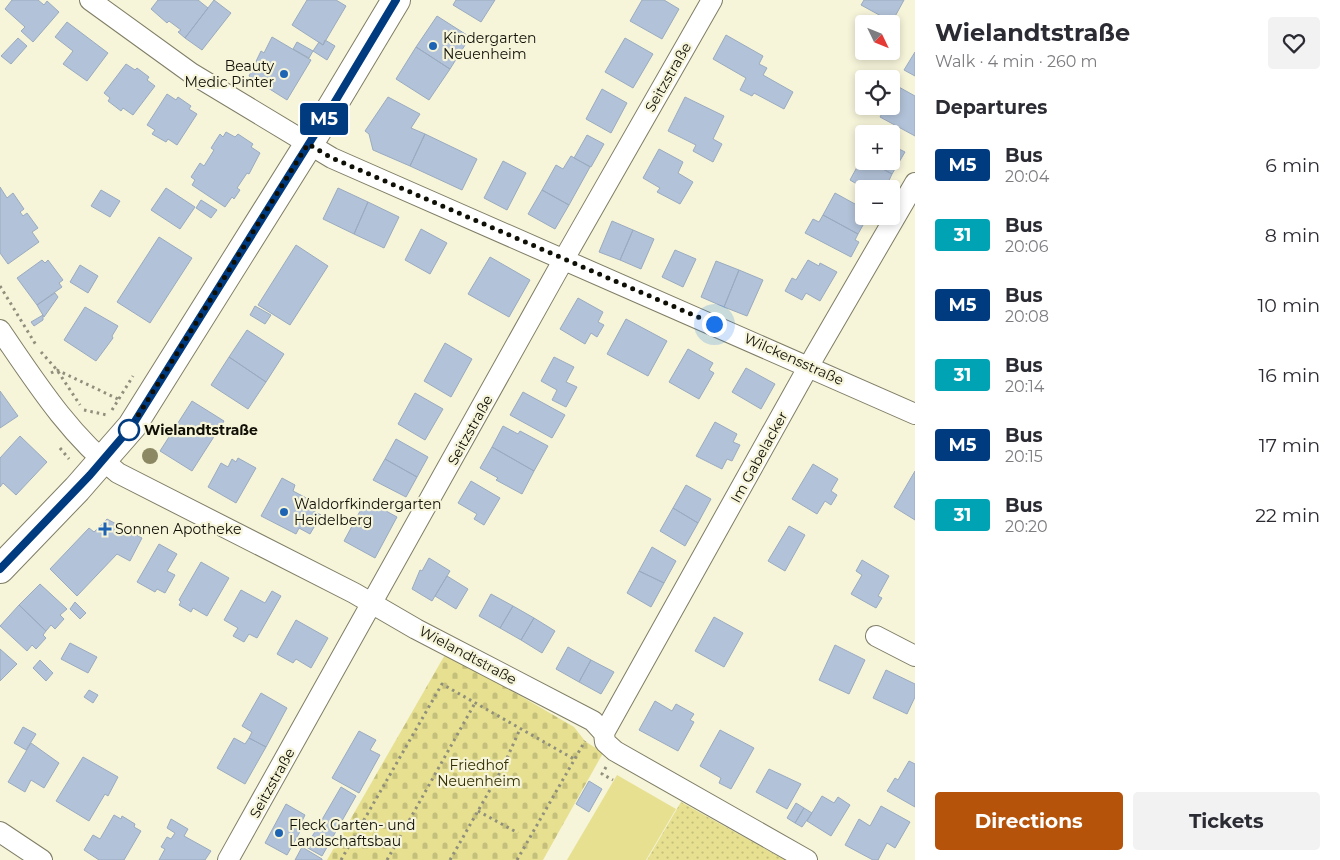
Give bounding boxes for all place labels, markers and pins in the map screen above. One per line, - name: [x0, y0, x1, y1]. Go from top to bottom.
- place label: Kindergarten Neuenheim: [443, 29, 537, 63]
- marker: Kindergarten Neuenheim: [427, 40, 439, 52]
- place label: Beauty Medic Pinter: [185, 57, 274, 91]
- marker: Beauty Medic Pinter: [278, 68, 290, 80]
- marker: Wielandtstraße: [118, 419, 140, 441]
- place label: Wielandtstraße: [144, 421, 258, 439]
- place label: Waldorfkindergarten Heidelberg: [294, 495, 441, 529]
- marker: Waldorfkindergarten Heidelberg: [278, 506, 290, 518]
- place label: Sonnen Apotheke: [115, 520, 241, 538]
- marker: Sonnen Apotheke: [99, 523, 111, 535]
- place label: Fleck Garten- und Landschaftsbau: [289, 816, 416, 850]
- marker: Fleck Garten- und Landschaftsbau: [273, 827, 285, 839]

